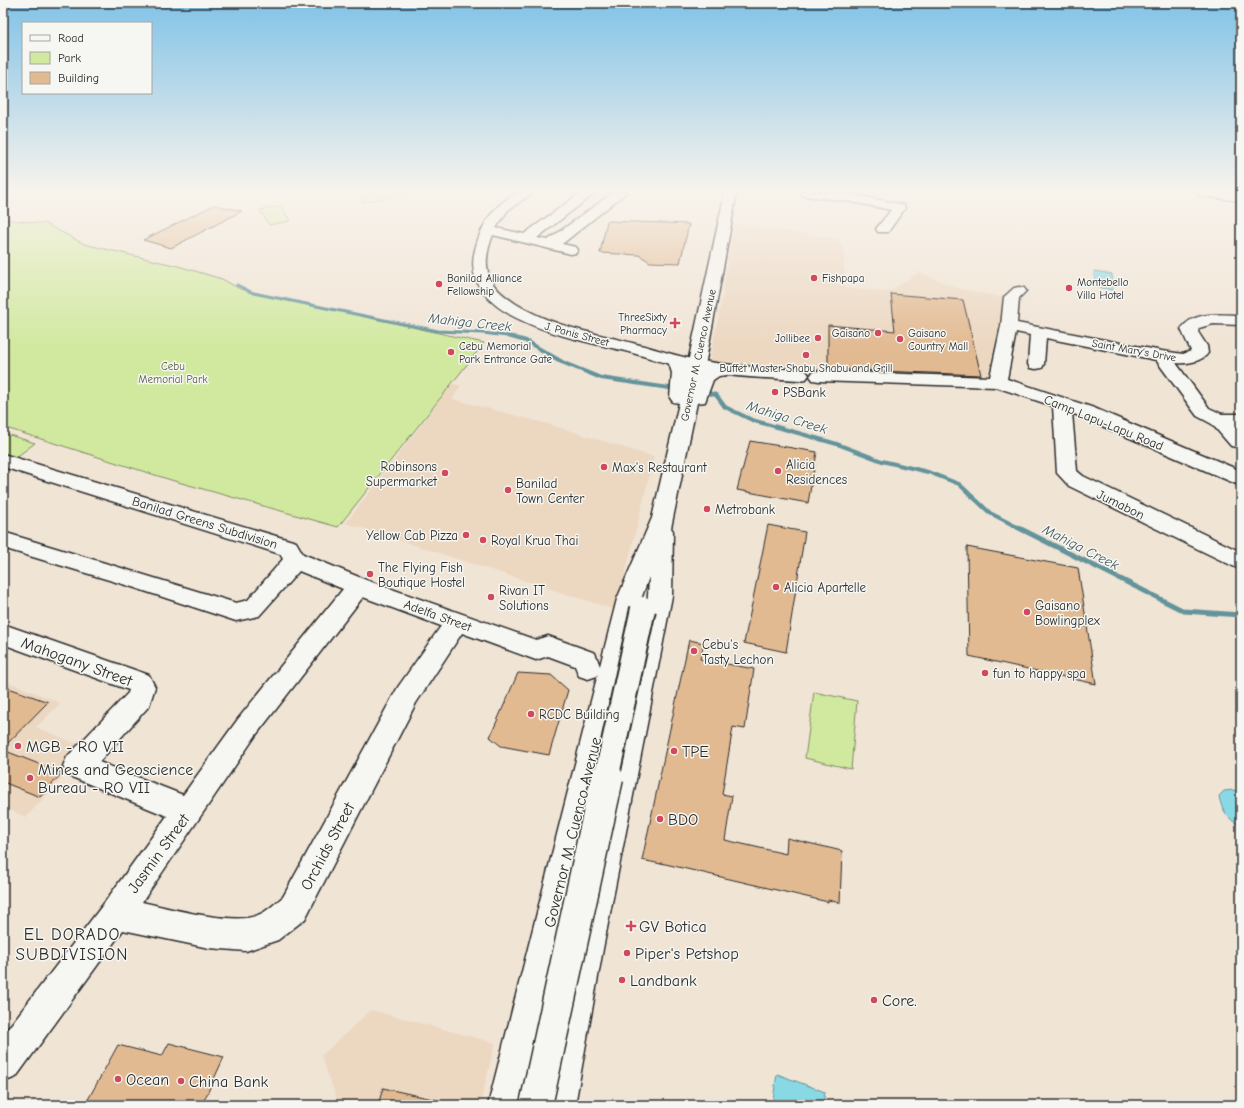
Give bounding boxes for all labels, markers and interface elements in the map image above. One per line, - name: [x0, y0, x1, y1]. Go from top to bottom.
- legend: [22, 22, 152, 94]
- text: Road: [58, 31, 84, 45]
- text: Park: [58, 51, 81, 65]
- text: Building: [58, 71, 99, 85]
- place label: Banilad Alliance Fellowship: [447, 272, 522, 298]
- place label: Fishpapa: [822, 272, 864, 285]
- marker: Fishpapa: [809, 273, 819, 283]
- place label: Montebello Villa Hotel: [1077, 276, 1129, 302]
- marker: Banilad Alliance Fellowship: [434, 279, 444, 289]
- marker: Montebello Villa Hotel: [1064, 283, 1074, 293]
- street label: Governor M. Cuenco Avenue: [678, 287, 719, 422]
- water label: Mahiga Creek: [427, 310, 513, 335]
- place label: ThreeSixty Pharmacy: [618, 311, 667, 337]
- marker: ThreeSixty Pharmacy: [670, 318, 680, 328]
- street label: J. Panis Street: [543, 320, 611, 350]
- place label: Gaisano: [832, 327, 870, 340]
- place label: Gaisano Country Mall: [908, 327, 968, 353]
- marker: Gaisano: [873, 328, 883, 338]
- place label: Jollibee: [775, 332, 810, 345]
- marker: Jollibee: [813, 333, 823, 343]
- marker: Gaisano Country Mall: [895, 334, 905, 344]
- street label: Saint Mary's Drive: [1091, 337, 1178, 364]
- place label: Cebu Memorial Park Entrance Gate: [459, 340, 552, 366]
- marker: Cebu Memorial Park Entrance Gate: [446, 347, 456, 357]
- marker: Buffet Master Shabu Shabu and Grill: [801, 350, 811, 360]
- park label: Cebu Memorial Park: [138, 360, 208, 386]
- place label: Buffet Master Shabu Shabu and Grill: [719, 362, 893, 375]
- place label: PSBank: [783, 385, 826, 400]
- marker: PSBank: [770, 387, 780, 397]
- street label: Camp Lapu-Lapu Road: [1042, 392, 1166, 453]
- water label: Mahiga Creek: [744, 397, 829, 438]
- place label: Alicia Residences: [786, 457, 847, 487]
- place label: Robinsons Supermarket: [366, 459, 438, 489]
- place label: Max's Restaurant: [612, 460, 708, 475]
- marker: Max's Restaurant: [599, 462, 609, 472]
- marker: Alicia Residences: [773, 466, 783, 476]
- marker: Robinsons Supermarket: [440, 468, 450, 478]
- place label: Banilad Town Center: [516, 476, 585, 506]
- marker: Banilad Town Center: [503, 485, 513, 495]
- street label: Jumabon: [1095, 487, 1147, 522]
- street label: Banilad Greens Subdivision: [130, 493, 279, 552]
- place label: Metrobank: [715, 502, 776, 517]
- marker: Metrobank: [702, 504, 712, 514]
- water label: Mahiga Creek: [1039, 520, 1122, 574]
- place label: Yellow Cab Pizza: [366, 528, 458, 543]
- marker: Yellow Cab Pizza: [461, 530, 471, 540]
- place label: Royal Krua Thai: [491, 533, 578, 548]
- marker: Royal Krua Thai: [478, 535, 488, 545]
- place label: The Flying Fish Boutique Hostel: [378, 560, 465, 590]
- marker: The Flying Fish Boutique Hostel: [365, 569, 375, 579]
- place label: Alicia Apartelle: [784, 580, 866, 595]
- marker: Alicia Apartelle: [771, 582, 781, 592]
- place label: Rivan IT Solutions: [499, 583, 549, 613]
- marker: Rivan IT Solutions: [486, 592, 496, 602]
- street label: Adelfa Street: [402, 596, 475, 635]
- place label: Gaisano Bowlingplex: [1035, 598, 1101, 628]
- marker: Gaisano Bowlingplex: [1022, 607, 1032, 617]
- street label: Mahogany Street: [19, 633, 135, 691]
- place label: Cebu's Tasty Lechon: [702, 637, 774, 667]
- marker: Cebu's Tasty Lechon: [689, 646, 699, 656]
- place label: fun to happy spa: [992, 666, 1086, 681]
- marker: fun to happy spa: [980, 668, 990, 678]
- place label: RCDC Building: [539, 707, 620, 722]
- marker: RCDC Building: [526, 709, 536, 719]
- street label: Governor M. Cuenco Avenue: [541, 735, 605, 929]
- place label: MGB - RO VII: [26, 738, 124, 756]
- marker: MGB - RO VII: [13, 741, 23, 751]
- place label: TPE: [682, 743, 709, 761]
- marker: TPE: [669, 746, 679, 756]
- place label: Mines and Geoscience Bureau - RO VII: [38, 761, 193, 797]
- marker: Mines and Geoscience Bureau - RO VII: [25, 773, 35, 783]
- street label: Orchids Street: [297, 799, 359, 893]
- street label: Jasmin Street: [124, 810, 194, 897]
- place label: BDO: [668, 811, 698, 829]
- marker: BDO: [655, 814, 665, 824]
- place label: GV Botica: [639, 918, 707, 936]
- marker: GV Botica: [626, 921, 636, 931]
- district label: EL DORADO SUBDIVISION: [16, 925, 128, 964]
- place label: Piper's Petshop: [635, 945, 739, 963]
- marker: Piper's Petshop: [622, 948, 632, 958]
- place label: Landbank: [630, 972, 697, 990]
- marker: Landbank: [617, 975, 627, 985]
- place label: Core.: [882, 992, 917, 1010]
- marker: Core.: [869, 995, 879, 1005]
- place label: Ocean: [126, 1071, 169, 1089]
- place label: China Bank: [189, 1073, 269, 1091]
- marker: Ocean: [113, 1074, 123, 1084]
- marker: China Bank: [176, 1076, 186, 1086]

